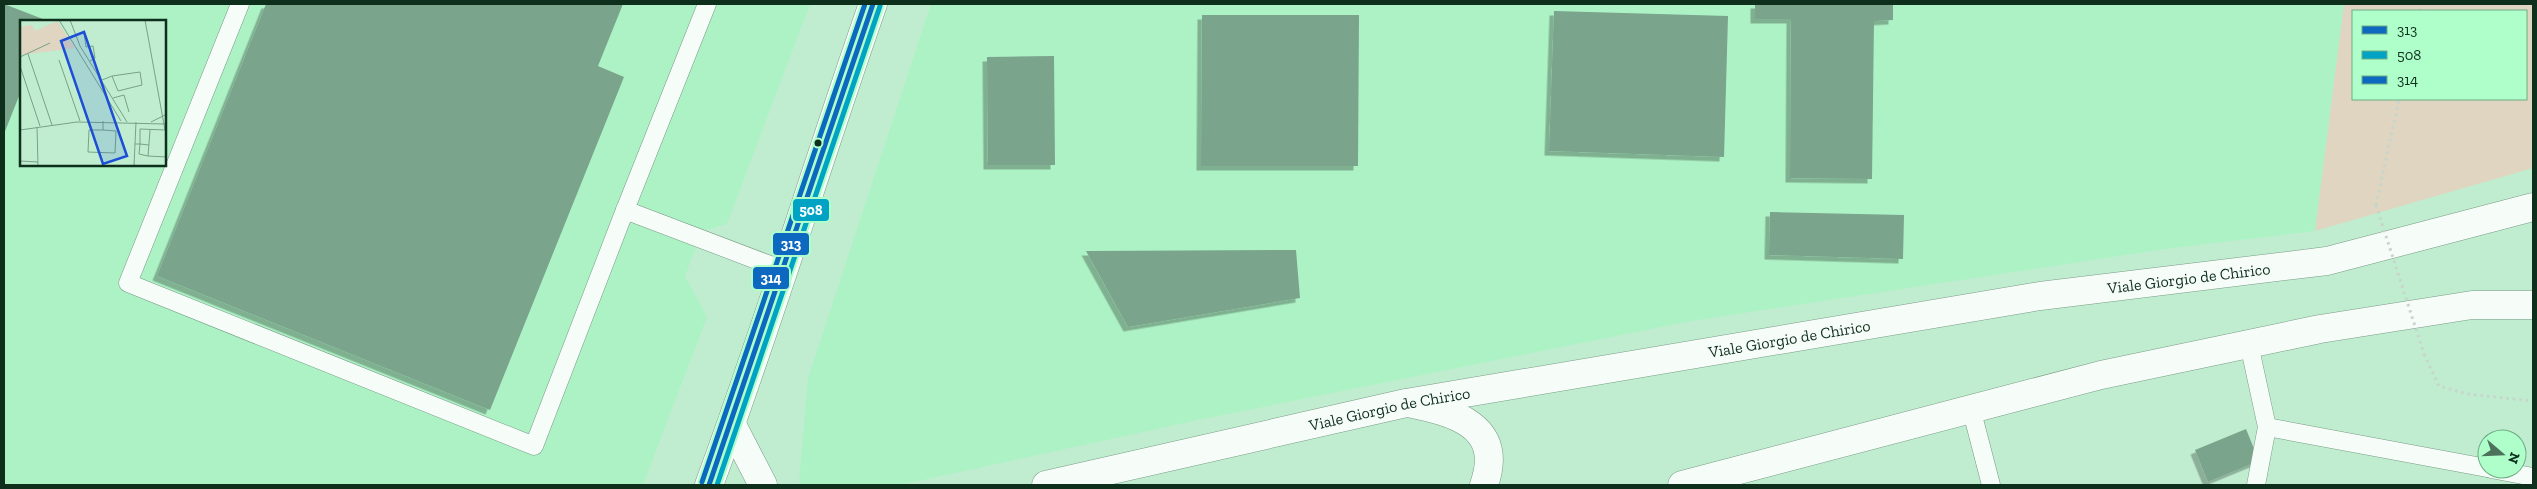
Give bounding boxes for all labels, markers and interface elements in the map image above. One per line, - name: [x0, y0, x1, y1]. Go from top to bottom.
- legend: [2352, 10, 2527, 100]
- inset map: [20, 20, 166, 166]
- text: 313: [2397, 21, 2417, 39]
- text: 508: [2397, 46, 2421, 64]
- text: 314: [2397, 71, 2418, 89]
- unlabelled marker: [813, 138, 823, 148]
- line badge: 508: [792, 198, 830, 222]
- text: 508: [800, 202, 823, 219]
- line badge: 313: [772, 232, 810, 256]
- text: 313: [781, 236, 802, 253]
- street label: Viale Giorgio de Chirico: [2105, 259, 2271, 297]
- line badge: 314: [752, 266, 790, 290]
- text: 314: [760, 270, 782, 287]
- street label: Viale Giorgio de Chirico: [1706, 315, 1872, 361]
- street label: Viale Giorgio de Chirico: [1306, 383, 1471, 435]
- north arrow: [2477, 429, 2527, 479]
- text: N: [2504, 450, 2524, 466]

